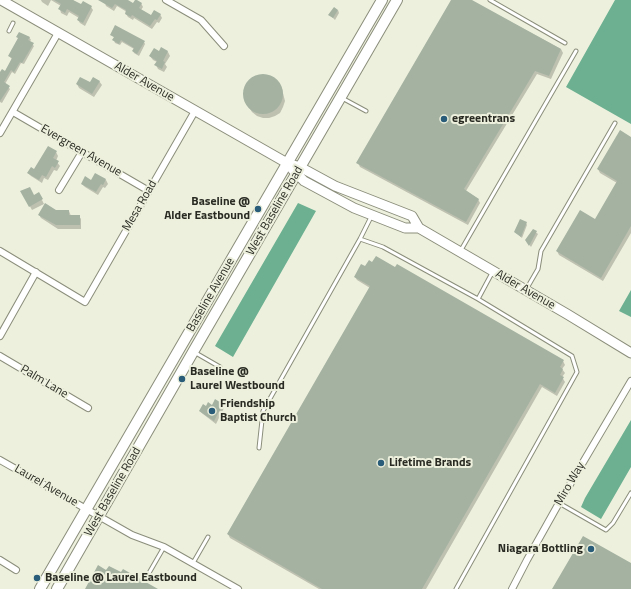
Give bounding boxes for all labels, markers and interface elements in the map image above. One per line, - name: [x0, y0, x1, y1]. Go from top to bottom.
- street label: Alder Avenue: [112, 59, 176, 105]
- place label: egreentrans: [452, 112, 515, 126]
- marker: egreentrans: [439, 114, 449, 124]
- street label: Evergreen Avenue: [38, 122, 124, 180]
- street label: West Baseline Road: [244, 164, 306, 258]
- street label: Mesa Road: [120, 178, 160, 234]
- place label: Baseline @ Alder Eastbound: [164, 195, 250, 223]
- marker: Baseline @ Alder Eastbound: [253, 204, 263, 214]
- street label: Baseline Avenue: [184, 255, 238, 335]
- street label: Alder Avenue: [493, 267, 557, 313]
- street label: Palm Lane: [18, 362, 70, 402]
- place label: Baseline @ Laurel Westbound: [190, 365, 285, 393]
- marker: Baseline @ Laurel Westbound: [177, 374, 187, 384]
- place label: Friendship Baptist Church: [220, 397, 296, 425]
- marker: Friendship Baptist Church: [207, 406, 217, 416]
- street label: West Baseline Road: [82, 445, 144, 539]
- place label: Lifetime Brands: [389, 456, 471, 470]
- marker: Lifetime Brands: [376, 458, 386, 468]
- street label: Miro Way: [552, 460, 588, 508]
- street label: Laurel Avenue: [12, 462, 80, 510]
- place label: Niagara Bottling: [498, 542, 583, 556]
- marker: Niagara Bottling: [586, 544, 596, 554]
- place label: Baseline @ Laurel Eastbound: [45, 571, 197, 585]
- marker: Baseline @ Laurel Eastbound: [32, 573, 42, 583]

